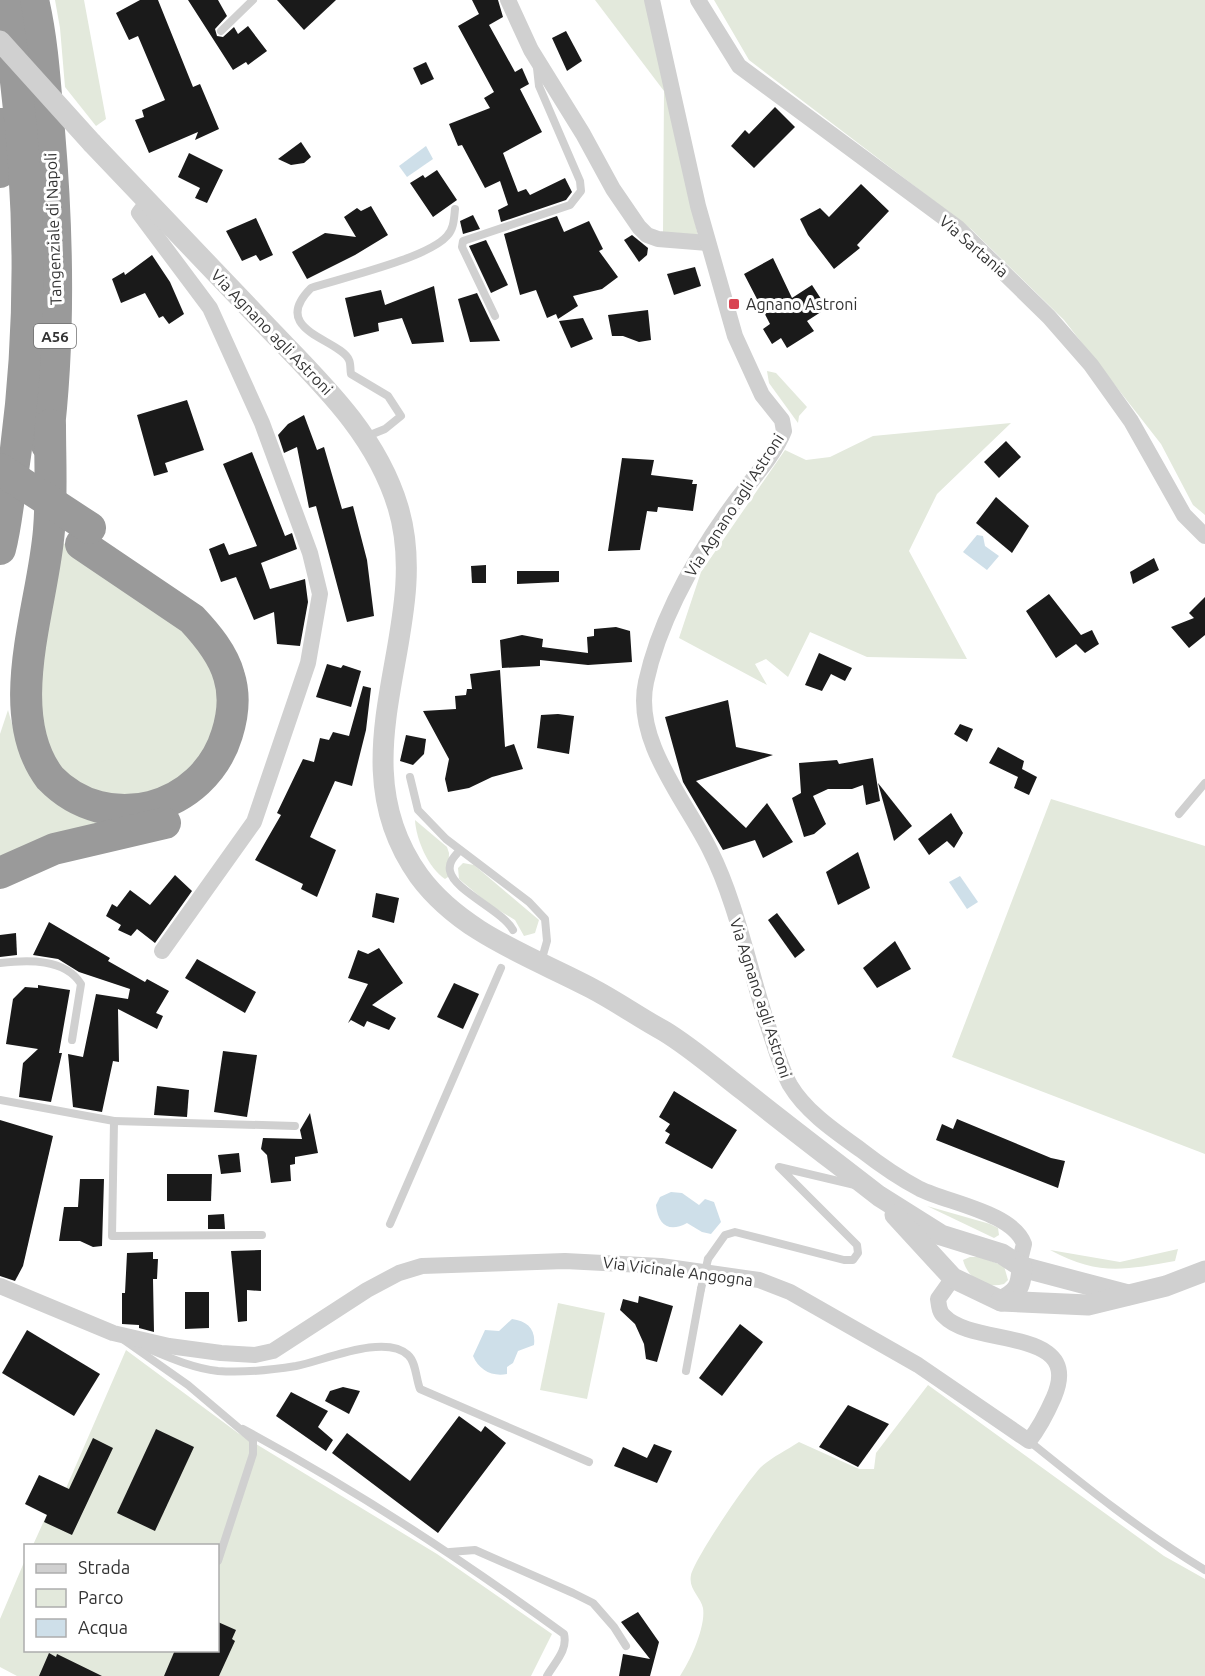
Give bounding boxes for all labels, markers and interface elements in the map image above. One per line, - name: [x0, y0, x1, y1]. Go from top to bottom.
- street label: Tangenziale di Napoli: [41, 153, 65, 305]
- street label: Via Sartania: [936, 211, 1012, 281]
- street label: Via Agnano agli Astroni: [208, 266, 336, 398]
- place label: Agnano Astroni: [746, 295, 857, 313]
- marker: Agnano Astroni: [727, 297, 741, 311]
- road number: A56: [34, 324, 76, 348]
- street label: Via Agnano agli Astroni: [681, 430, 787, 580]
- street label: Via Agnano agli Astroni: [727, 916, 795, 1080]
- street label: Via Vicinale Angogna: [602, 1253, 754, 1289]
- legend: [24, 1544, 219, 1652]
- text: Strada: [78, 1557, 130, 1577]
- text: Parco: [78, 1587, 124, 1607]
- text: Acqua: [78, 1617, 128, 1637]

